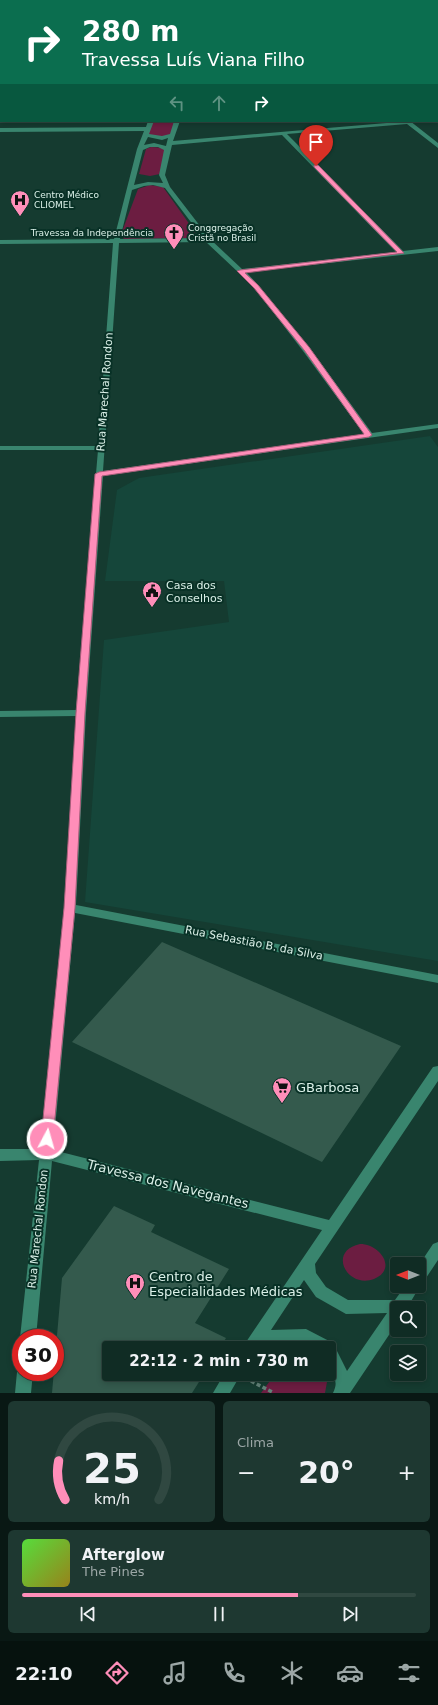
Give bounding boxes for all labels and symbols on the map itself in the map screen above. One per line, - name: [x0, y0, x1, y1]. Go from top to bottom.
- pin: [299, 125, 333, 166]
- hospital icon: Centro Médico CLIOMEL: [9, 189, 31, 217]
- place label: Centro Médico CLIOMEL: [34, 190, 99, 210]
- church icon: Conggregação Cristã no Brasil: [163, 222, 185, 250]
- place label: Conggregação Cristã no Brasil: [188, 223, 256, 243]
- street label: Travessa da Independência: [30, 228, 153, 238]
- street label: Rua Marechal Rondon: [94, 332, 116, 452]
- place label: Casa dos Conselhos: [166, 579, 223, 605]
- public building icon: Casa dos Conselhos: [141, 580, 163, 608]
- street label: Rua Sebastião B. da Silva: [184, 923, 324, 963]
- supermarket icon: GBarbosa: [271, 1076, 293, 1104]
- place label: GBarbosa: [296, 1080, 359, 1095]
- position arrow: [26, 1118, 68, 1160]
- street label: Travessa dos Navegantes: [85, 1156, 250, 1211]
- street label: Rua Marechal Rondon: [25, 1169, 51, 1289]
- north arrow: [390, 1257, 426, 1293]
- place label: Centro de Especialidades Médicas: [149, 1269, 303, 1299]
- hospital icon: Centro de Especialidades Médicas: [124, 1272, 146, 1300]
- speed limit sign: 30: [12, 1329, 64, 1381]

